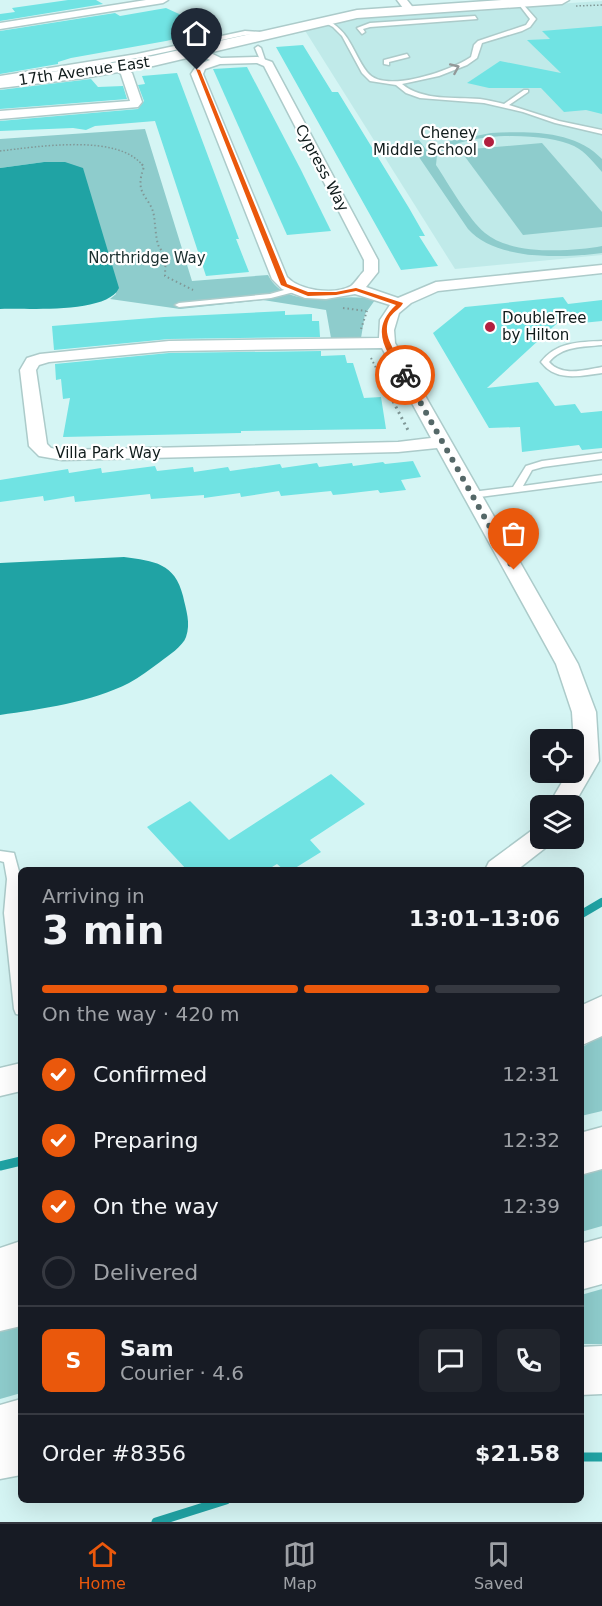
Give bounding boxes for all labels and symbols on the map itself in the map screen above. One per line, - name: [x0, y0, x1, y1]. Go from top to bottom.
- pin: [171, 8, 222, 70]
- street label: 17th Avenue East: [17, 53, 151, 89]
- one-way arrow: [448, 64, 459, 76]
- street label: Cypress Way: [291, 121, 353, 215]
- place label: Cheney Middle School: [373, 124, 477, 159]
- marker: Cheney Middle School: [482, 135, 496, 149]
- park label: Northridge Way: [88, 249, 206, 267]
- place label: DoubleTree by Hilton: [502, 309, 586, 344]
- marker: DoubleTree by Hilton: [483, 320, 497, 334]
- courier: [375, 345, 435, 405]
- street label: Villa Park Way: [55, 444, 161, 462]
- pin: [488, 508, 539, 570]

